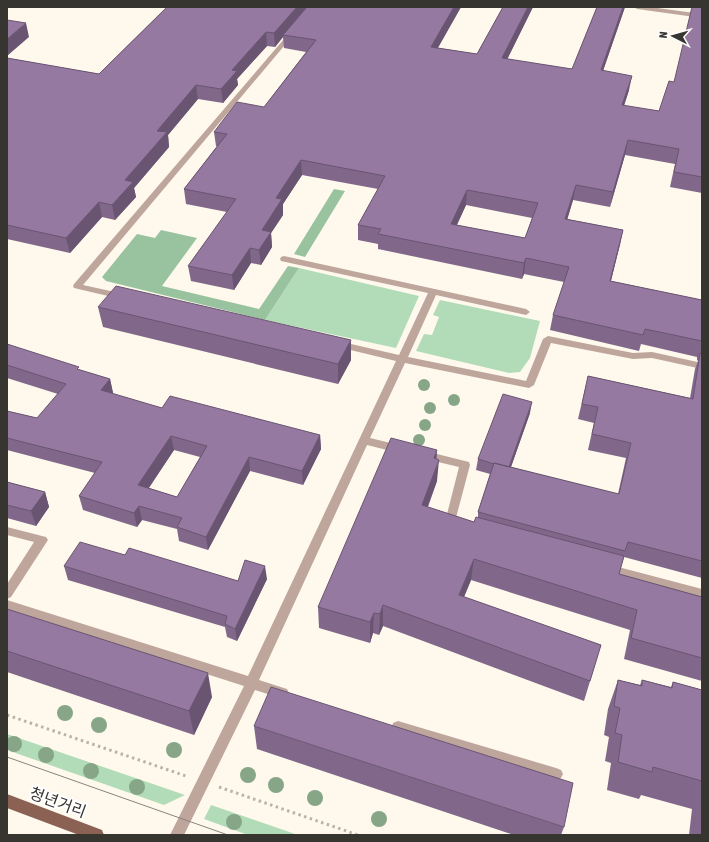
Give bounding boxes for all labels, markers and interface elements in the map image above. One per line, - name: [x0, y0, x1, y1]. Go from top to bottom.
- north arrow: [653, 16, 693, 56]
- text: N: [657, 31, 669, 39]
- street label: 청년거리: [27, 783, 89, 821]

